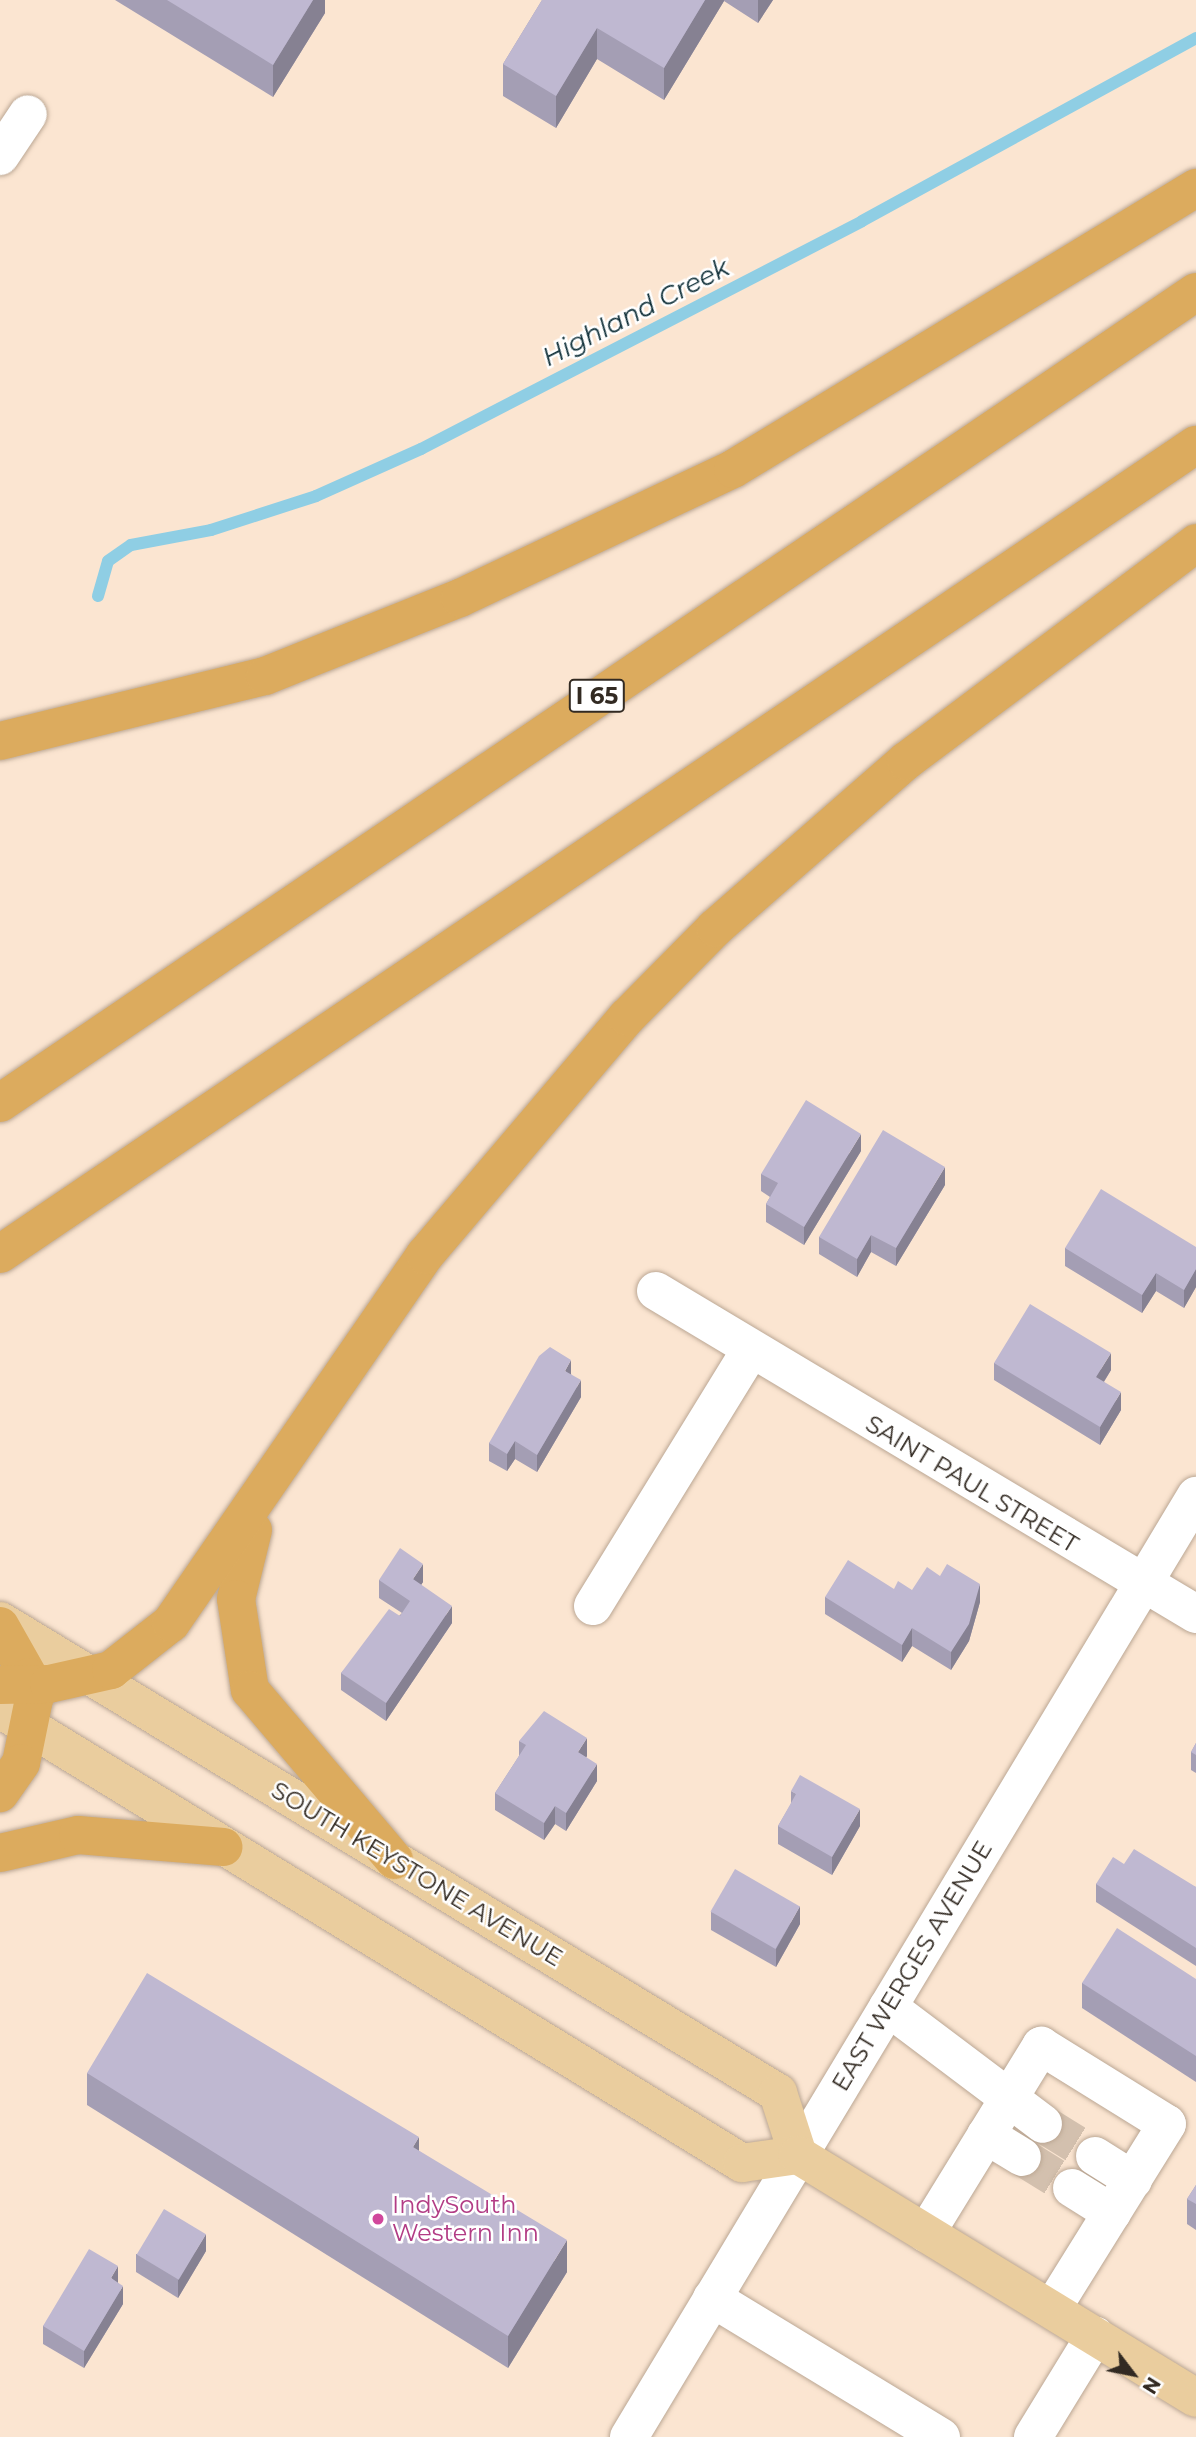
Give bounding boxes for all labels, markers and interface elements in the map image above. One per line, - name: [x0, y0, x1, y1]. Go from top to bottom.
- water label: Highland Creek: [537, 252, 735, 374]
- road number: I 65: [567, 676, 627, 716]
- street label: SAINT PAUL STREET: [861, 1409, 1083, 1559]
- street label: SOUTH KEYSTONE AVENUE: [266, 1776, 568, 1972]
- street label: EAST WERGES AVENUE: [826, 1836, 998, 2096]
- place label: IndySouth Western Inn: [392, 2191, 539, 2247]
- marker: IndySouth Western Inn: [370, 2211, 386, 2227]
- north arrow: [1098, 2339, 1168, 2409]
- text: N: [1137, 2373, 1165, 2398]

